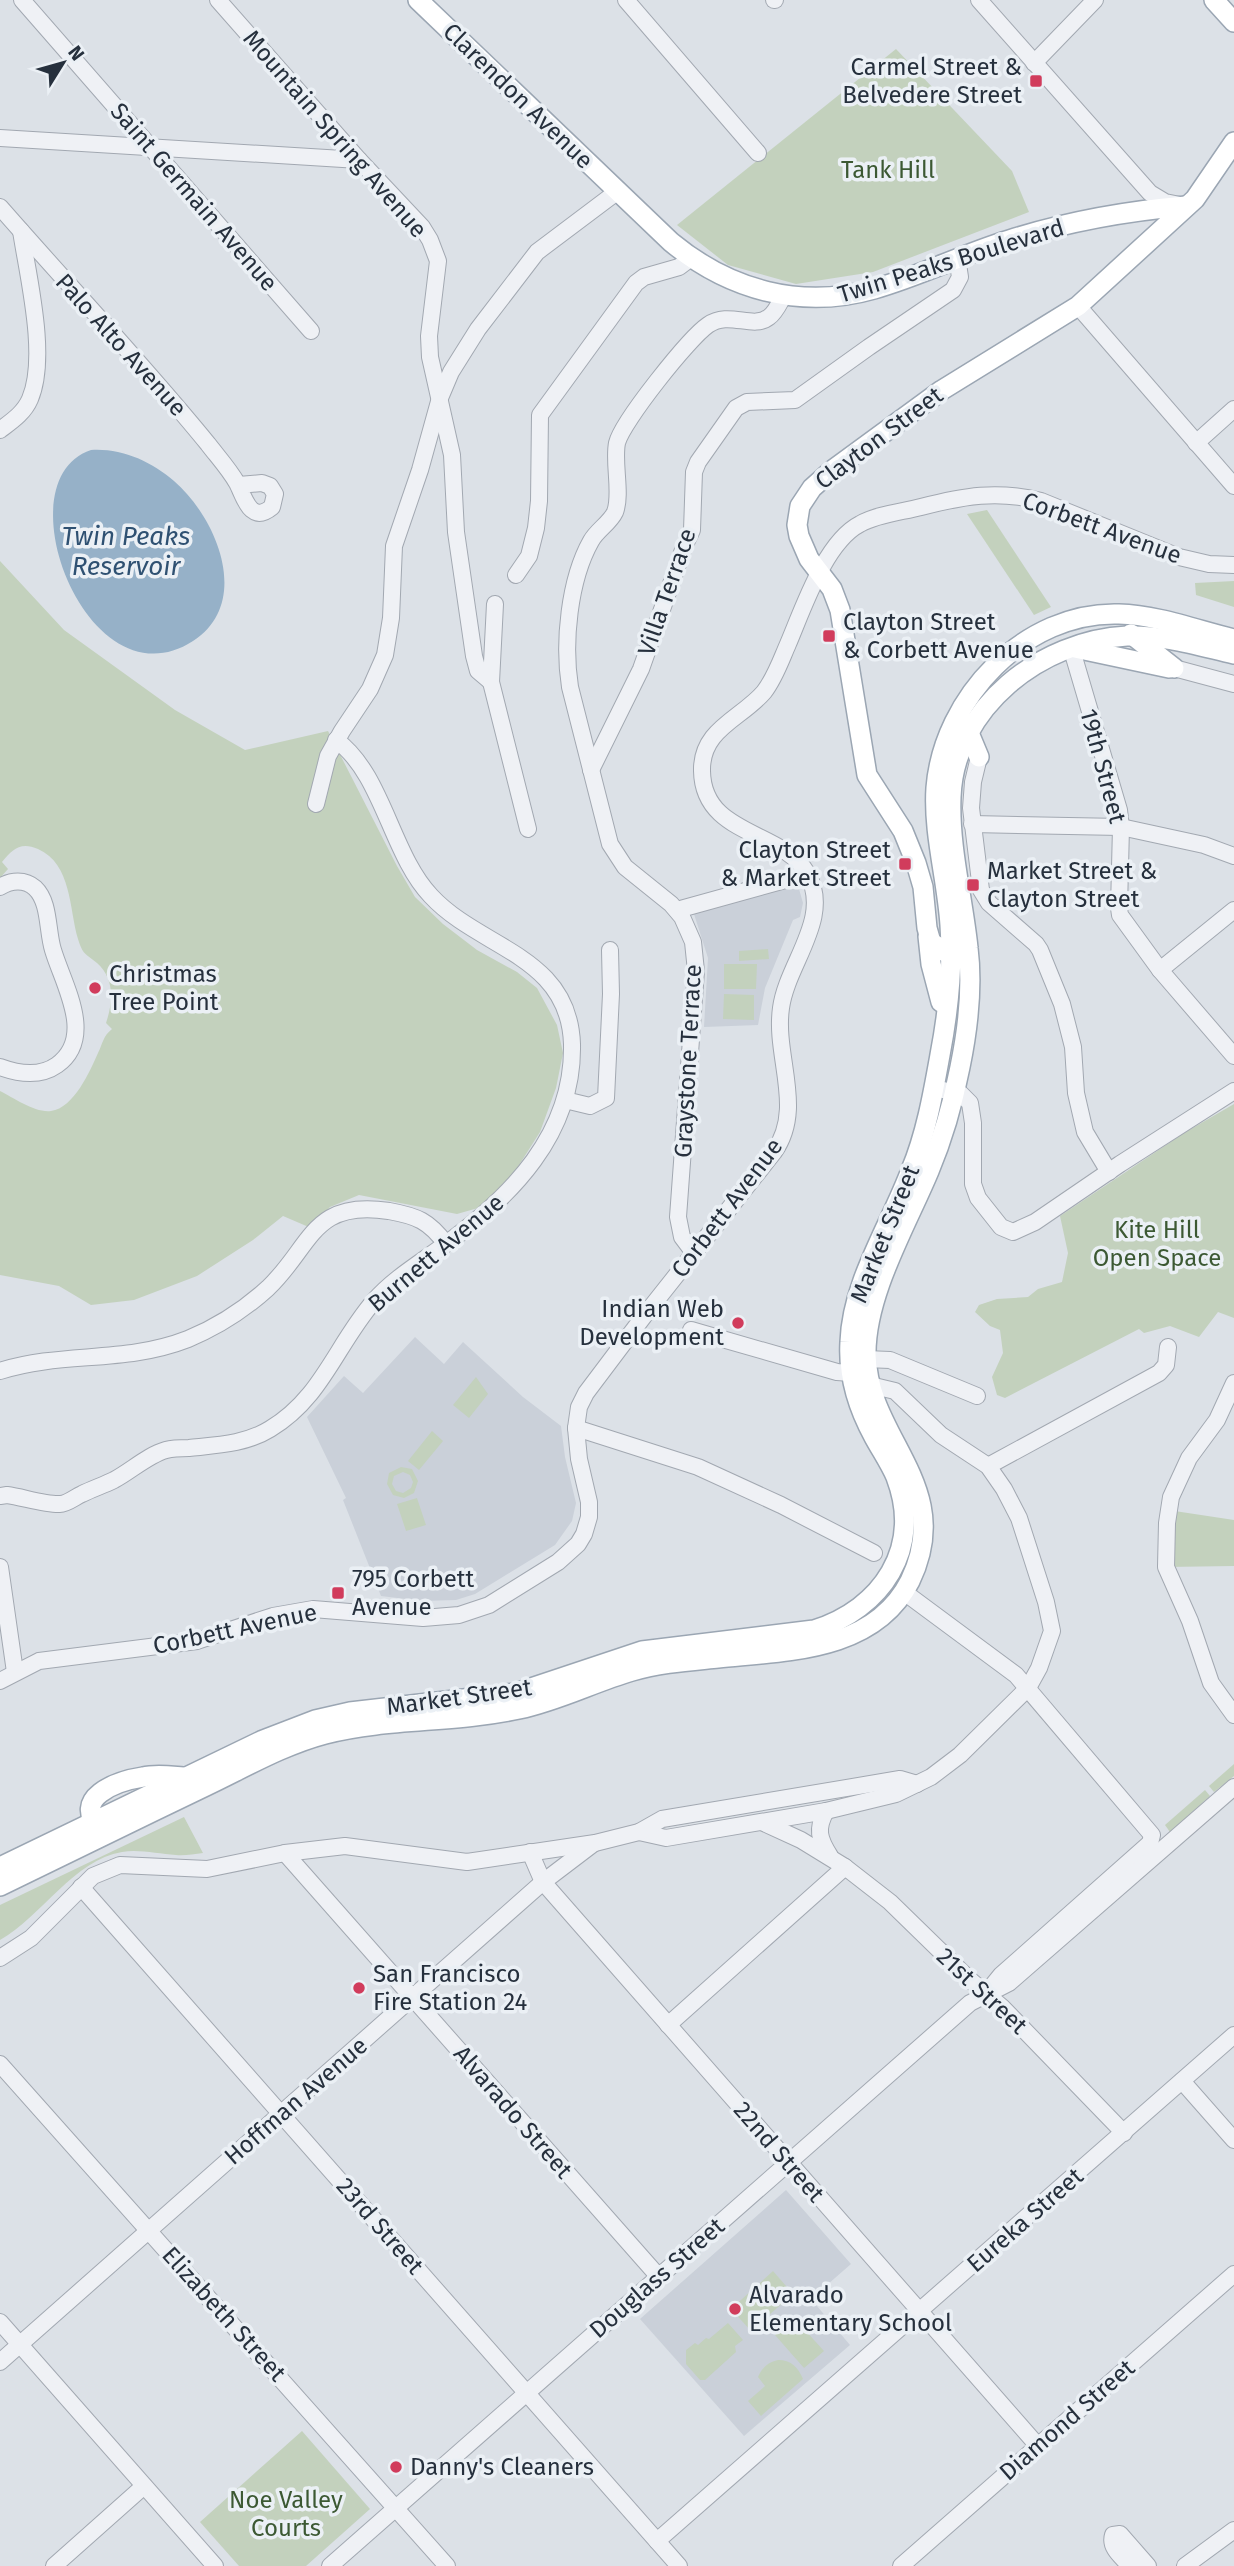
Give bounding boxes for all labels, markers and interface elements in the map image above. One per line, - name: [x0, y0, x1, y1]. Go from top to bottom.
- street label: Clarendon Avenue: [437, 17, 599, 175]
- street label: Mountain Spring Avenue: [237, 25, 433, 243]
- north arrow: [28, 28, 98, 98]
- text: N: [63, 41, 89, 65]
- place label: Carmel Street & Belvedere Street: [842, 53, 1022, 109]
- marker: Carmel Street & Belvedere Street: [1028, 73, 1044, 89]
- street label: Saint Germain Avenue: [105, 97, 283, 297]
- park label: Tank Hill: [841, 156, 935, 184]
- street label: Twin Peaks Boulevard: [835, 213, 1067, 309]
- street label: Palo Alto Avenue: [50, 268, 192, 422]
- street label: Clayton Street: [810, 381, 949, 495]
- street label: Corbett Avenue: [1019, 486, 1185, 570]
- water label: Twin Peaks Reservoir: [62, 521, 190, 582]
- street label: Villa Terrace: [632, 525, 702, 659]
- place label: Clayton Street & Corbett Avenue: [843, 608, 1034, 664]
- marker: Clayton Street & Corbett Avenue: [821, 628, 837, 644]
- street label: 19th Street: [1074, 706, 1132, 827]
- place label: Clayton Street & Market Street: [721, 836, 891, 892]
- marker: Clayton Street & Market Street: [897, 856, 913, 872]
- place label: Market Street & Clayton Street: [987, 857, 1157, 913]
- marker: Market Street & Clayton Street: [965, 877, 981, 893]
- place label: Christmas Tree Point: [109, 960, 219, 1016]
- street label: Graystone Terrace: [669, 963, 707, 1159]
- marker: Christmas Tree Point: [87, 980, 103, 996]
- street label: Corbett Avenue: [666, 1133, 788, 1283]
- street label: Market Street: [845, 1161, 926, 1307]
- street label: Burnett Avenue: [363, 1188, 509, 1318]
- park label: Kite Hill Open Space: [1093, 1216, 1221, 1272]
- place label: Indian Web Development: [579, 1295, 724, 1351]
- marker: Indian Web Development: [730, 1315, 746, 1331]
- place label: 795 Corbett Avenue: [352, 1565, 474, 1621]
- marker: 795 Corbett Avenue: [330, 1585, 346, 1601]
- street label: Corbett Avenue: [150, 1598, 320, 1660]
- street label: Market Street: [385, 1673, 534, 1721]
- street label: 21st Street: [931, 1942, 1033, 2040]
- place label: San Francisco Fire Station 24: [373, 1960, 527, 2016]
- marker: San Francisco Fire Station 24: [351, 1980, 367, 1996]
- street label: Hoffman Avenue: [219, 2031, 373, 2171]
- street label: Alvarado Street: [448, 2040, 578, 2184]
- street label: 22nd Street: [728, 2096, 830, 2208]
- street label: Eureka Street: [961, 2162, 1089, 2278]
- street label: 23rd Street: [331, 2172, 430, 2280]
- street label: Douglass Street: [584, 2212, 730, 2344]
- street label: Elizabeth Street: [156, 2241, 292, 2387]
- place label: Alvarado Elementary School: [749, 2281, 952, 2337]
- marker: Alvarado Elementary School: [727, 2301, 743, 2317]
- street label: Diamond Street: [994, 2354, 1140, 2486]
- place label: Danny's Cleaners: [410, 2453, 594, 2481]
- marker: Danny's Cleaners: [388, 2459, 404, 2475]
- park label: Noe Valley Courts: [229, 2486, 343, 2542]

